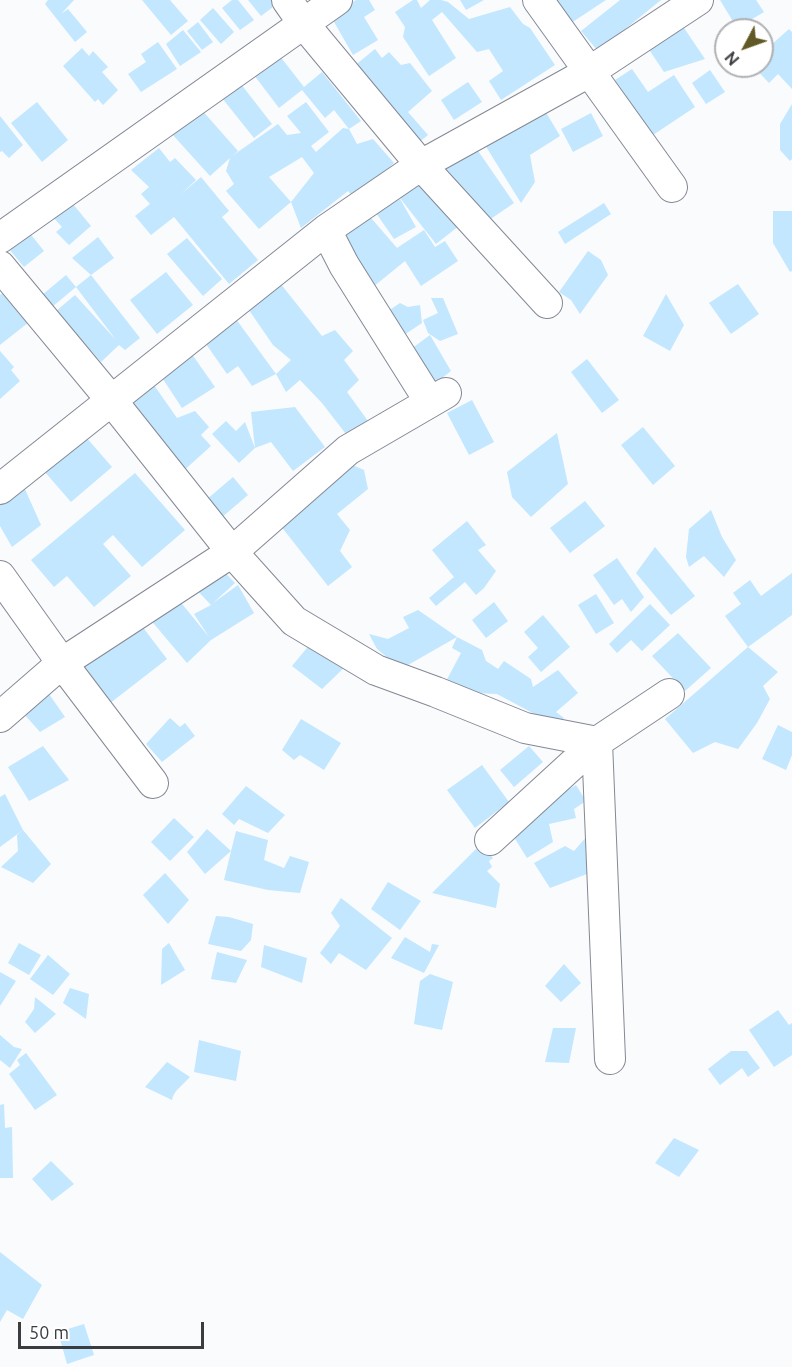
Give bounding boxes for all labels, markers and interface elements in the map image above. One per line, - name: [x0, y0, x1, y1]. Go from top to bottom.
- north arrow: [714, 18, 774, 78]
- text: N: [721, 48, 743, 69]
- scale bar: [21, 1310, 207, 1348]
- text: 50 m: [29, 1322, 69, 1342]

